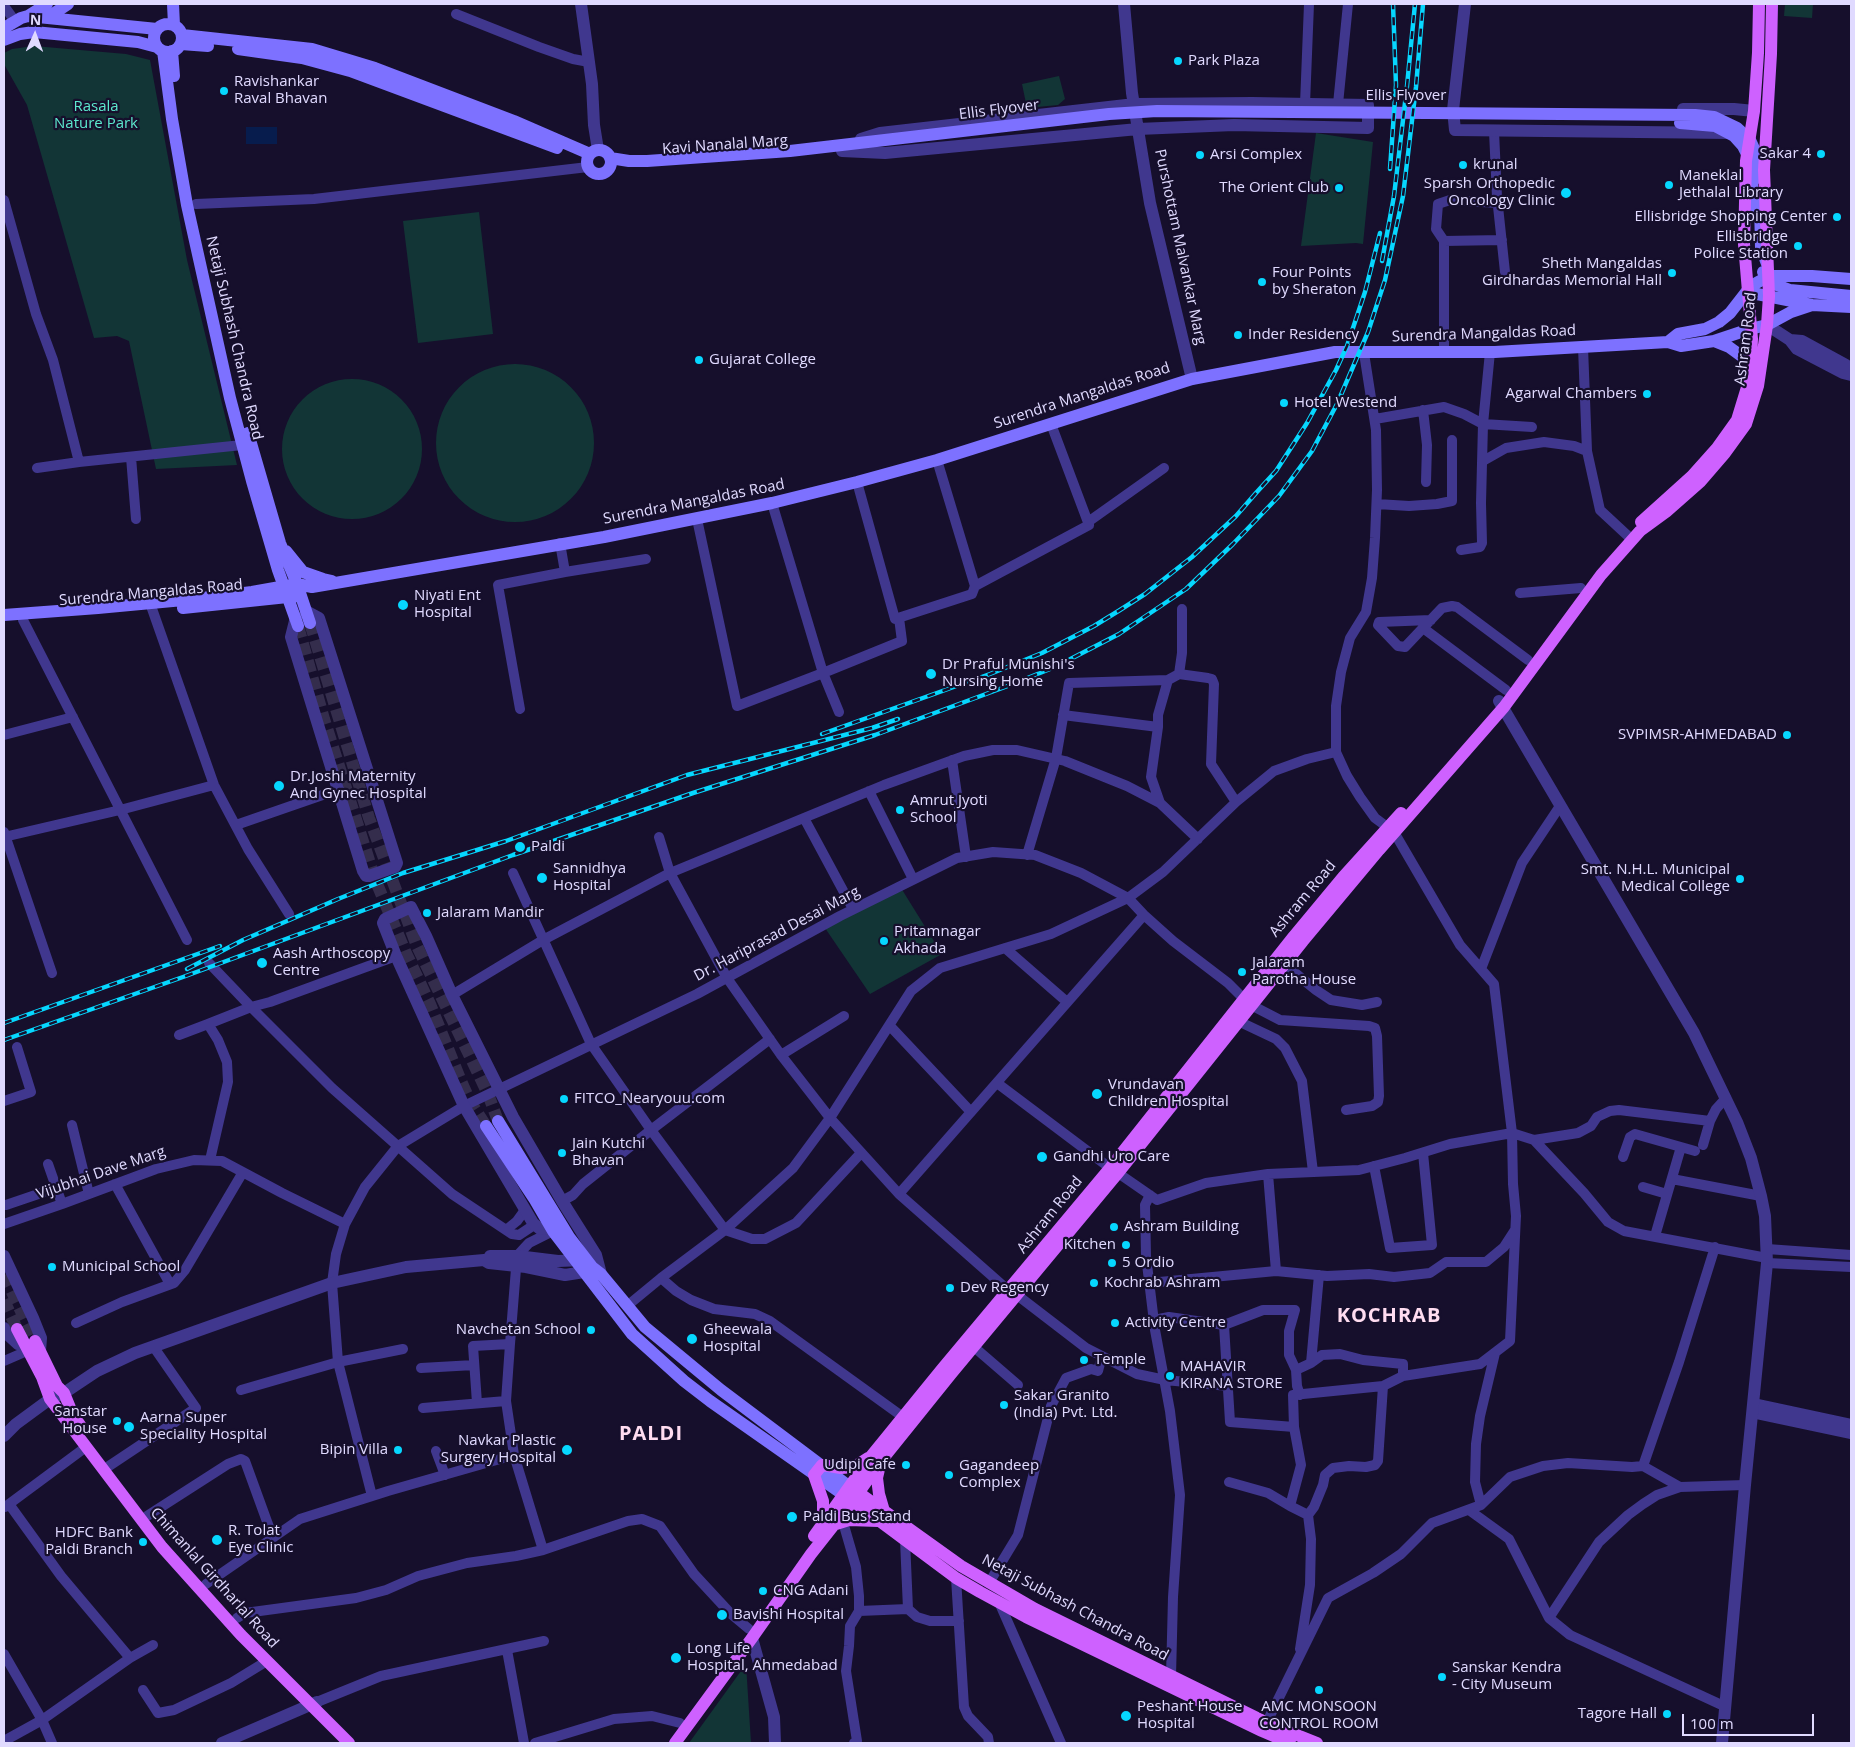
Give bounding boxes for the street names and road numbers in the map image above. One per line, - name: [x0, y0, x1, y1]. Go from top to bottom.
- street label: Ellis Flyover: [1366, 87, 1446, 105]
- street label: Ellis Flyover: [958, 96, 1040, 124]
- street label: Kavi Nanalal Marg: [662, 132, 788, 158]
- street label: Purshottam Malvankar Marg: [1150, 148, 1210, 346]
- street label: Netaji Subhash Chandra Road: [202, 234, 266, 442]
- street label: Ashram Road: [1731, 291, 1761, 387]
- street label: Surendra Mangaldas Road: [1392, 322, 1576, 346]
- street label: Surendra Mangaldas Road: [992, 359, 1172, 433]
- street label: Surendra Mangaldas Road: [602, 476, 786, 528]
- street label: Surendra Mangaldas Road: [58, 576, 244, 610]
- street label: Ashram Road: [1266, 857, 1340, 941]
- street label: Dr. Hariprasad Desai Marg: [691, 883, 863, 985]
- street label: Vijubhai Dave Marg: [34, 1142, 168, 1204]
- street label: Ashram Road: [1013, 1173, 1087, 1257]
- street label: Chimanlal Girdharlal Road: [146, 1504, 282, 1652]
- street label: Netaji Subhash Chandra Road: [979, 1551, 1171, 1665]

